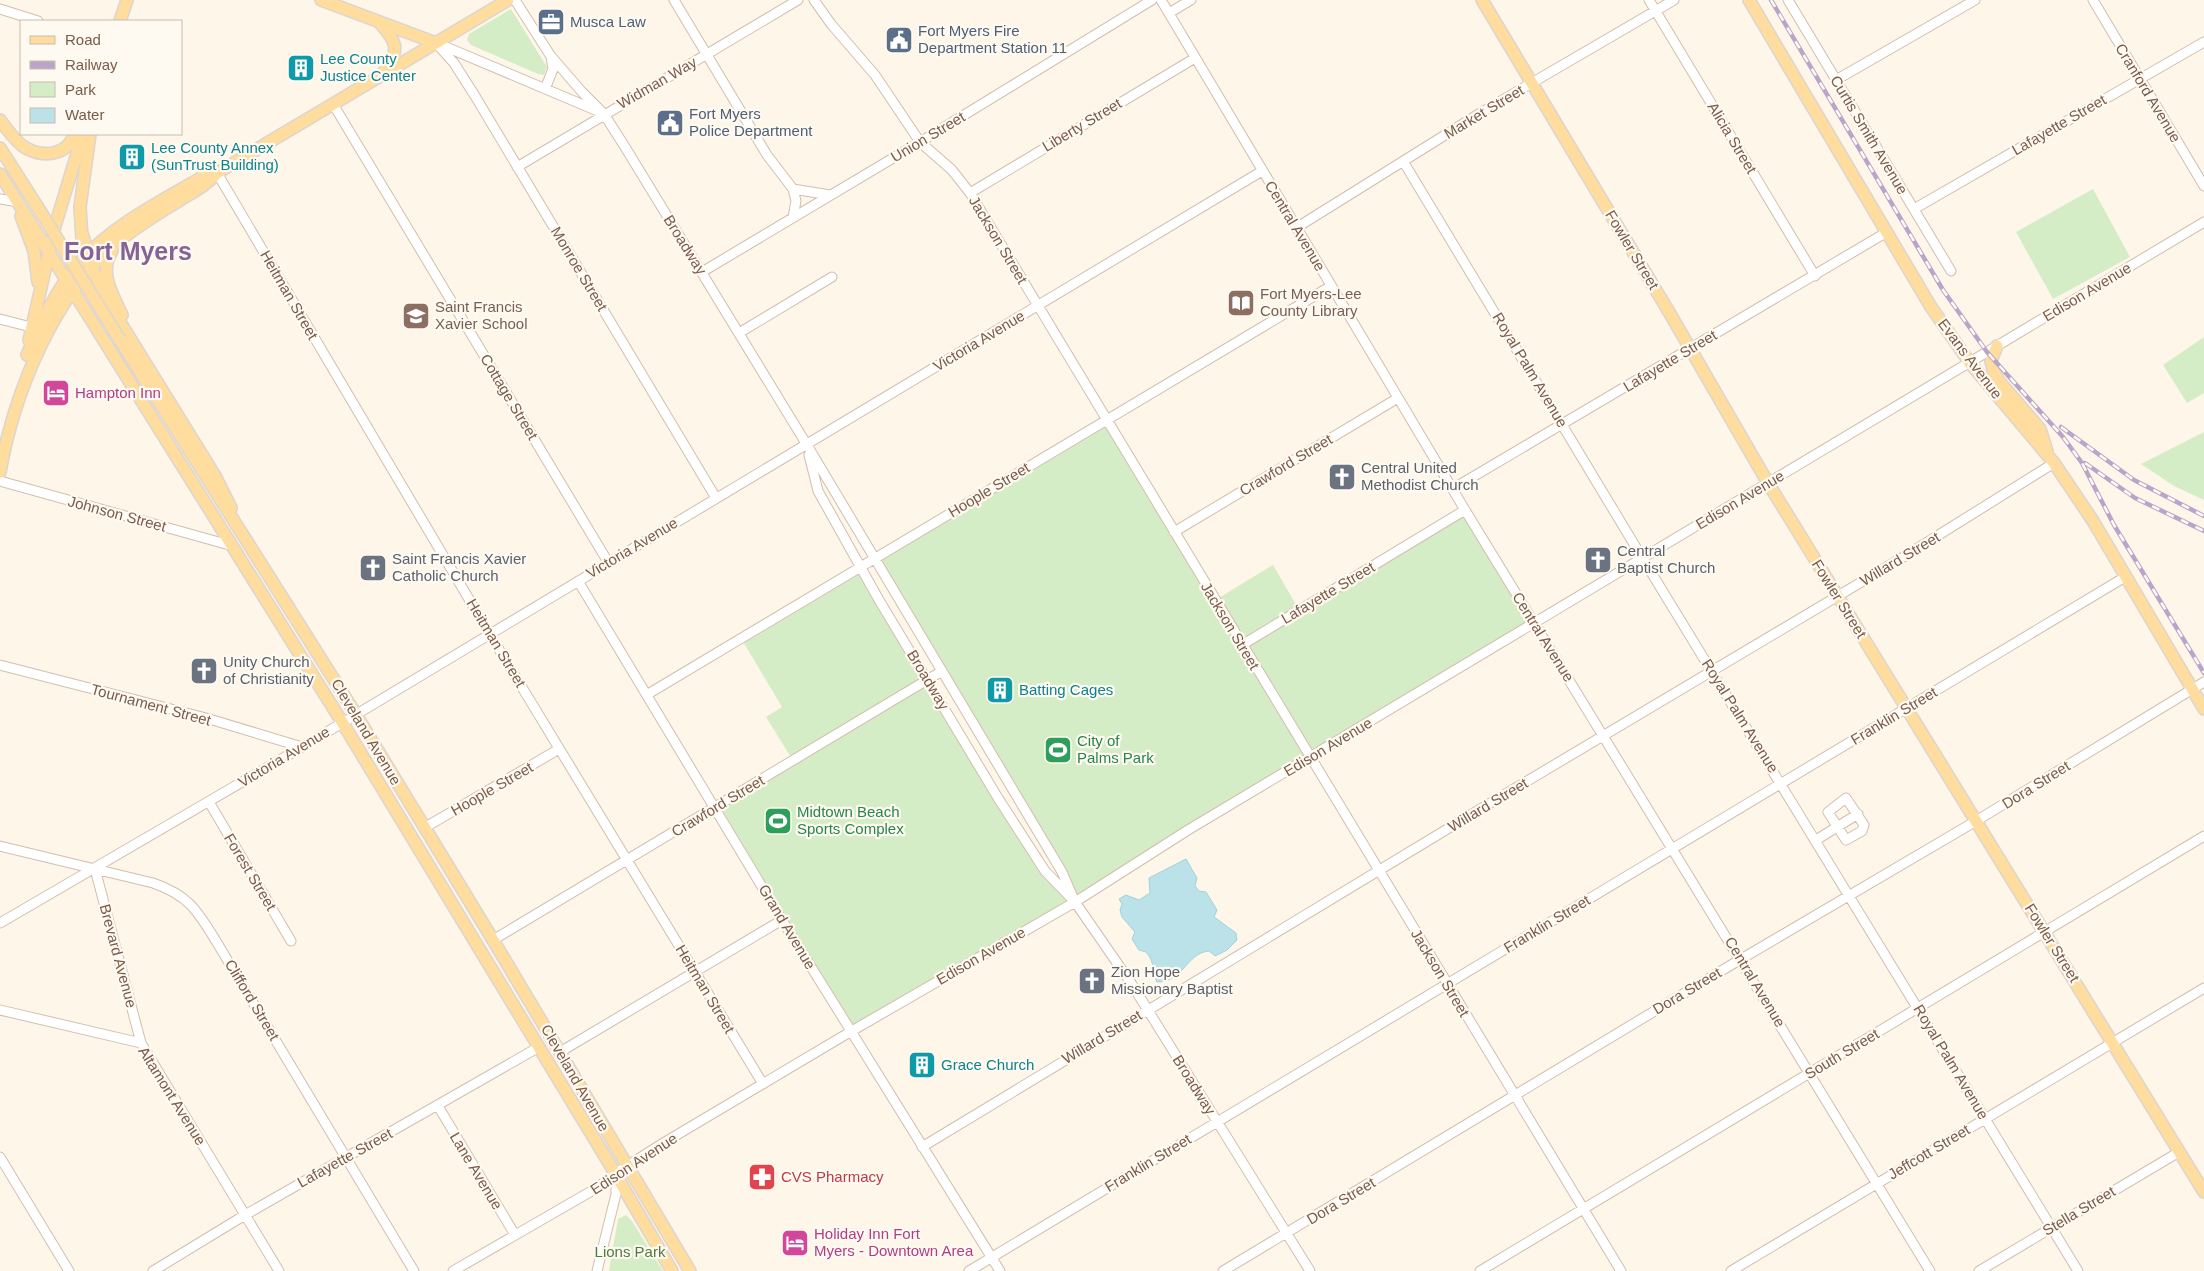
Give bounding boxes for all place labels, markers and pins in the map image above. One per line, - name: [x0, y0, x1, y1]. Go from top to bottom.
- office icon: Musca Law: [536, 7, 566, 37]
- place label: Musca Law: [570, 13, 646, 30]
- place label: Fort Myers Fire Department Station 11: [918, 22, 1067, 56]
- public building icon: Fort Myers Fire Department Station 11: [884, 25, 914, 55]
- place label: Lee County Justice Center: [320, 50, 416, 84]
- building icon: Lee County Justice Center: [286, 53, 316, 83]
- place label: Fort Myers Police Department: [689, 105, 813, 139]
- public building icon: Fort Myers Police Department: [655, 108, 685, 138]
- place label: Lee County Annex (SunTrust Building): [151, 139, 279, 173]
- building icon: Lee County Annex (SunTrust Building): [117, 142, 147, 172]
- place label: Fort Myers-Lee County Library: [1260, 285, 1362, 319]
- library icon: Fort Myers-Lee County Library: [1226, 288, 1256, 318]
- place label: Saint Francis Xavier School: [435, 298, 528, 332]
- school or university icon: Saint Francis Xavier School: [401, 301, 431, 331]
- hotel icon: Hampton Inn: [41, 378, 71, 408]
- place label: Hampton Inn: [75, 384, 161, 401]
- place label: Central United Methodist Church: [1361, 459, 1479, 493]
- church icon: Central United Methodist Church: [1327, 462, 1357, 492]
- place label: Central Baptist Church: [1617, 542, 1715, 576]
- church icon: Central Baptist Church: [1583, 545, 1613, 575]
- place label: Saint Francis Xavier Catholic Church: [392, 550, 526, 584]
- church icon: Saint Francis Xavier Catholic Church: [358, 553, 388, 583]
- place label: Unity Church of Christianity: [223, 653, 314, 687]
- church icon: Unity Church of Christianity: [189, 656, 219, 686]
- building icon: Batting Cages: [985, 675, 1015, 705]
- place label: Batting Cages: [1019, 681, 1113, 698]
- place label: City of Palms Park: [1077, 732, 1154, 766]
- sports icon: City of Palms Park: [1043, 735, 1073, 765]
- place label: Midtown Beach Sports Complex: [797, 803, 904, 837]
- sports icon: Midtown Beach Sports Complex: [763, 806, 793, 836]
- place label: Zion Hope Missionary Baptist: [1111, 963, 1234, 997]
- church icon: Zion Hope Missionary Baptist: [1077, 966, 1107, 996]
- building icon: Grace Church: [907, 1050, 937, 1080]
- place label: Grace Church: [941, 1056, 1034, 1073]
- pharmacy icon: CVS Pharmacy: [747, 1162, 777, 1192]
- place label: CVS Pharmacy: [781, 1168, 884, 1185]
- place label: Holiday Inn Fort Myers - Downtown Area: [814, 1225, 974, 1259]
- hotel icon: Holiday Inn Fort Myers - Downtown Area: [780, 1228, 810, 1258]

